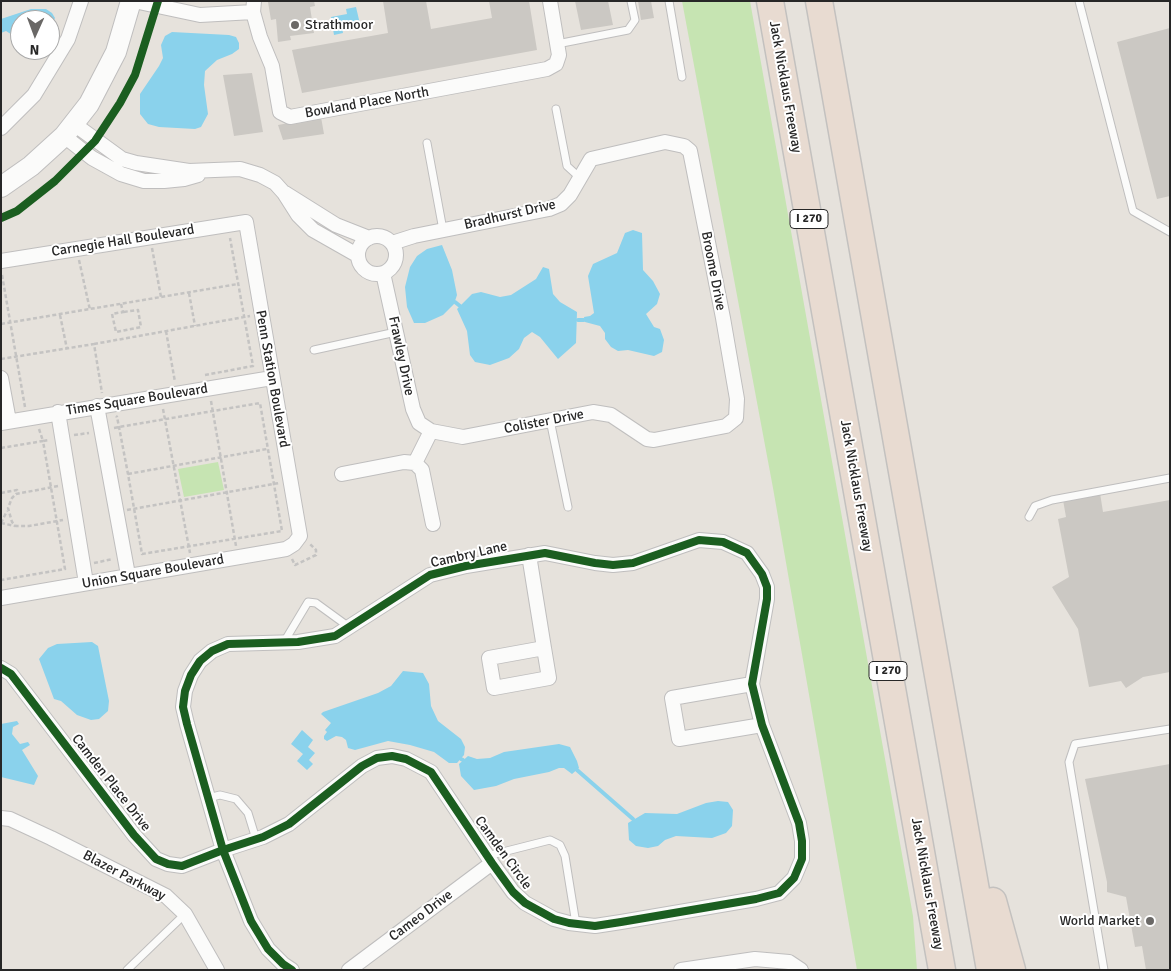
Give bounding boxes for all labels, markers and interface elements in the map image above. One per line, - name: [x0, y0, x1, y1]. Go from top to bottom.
- north arrow: [10, 10, 60, 60]
- place label: Strathmoor: [305, 17, 373, 33]
- marker: Strathmoor: [289, 19, 301, 31]
- street label: Jack Nicklaus Freeway: [765, 20, 805, 154]
- text: N: [29, 41, 40, 58]
- street label: Bowland Place North: [304, 84, 430, 122]
- street label: Bradhurst Drive: [462, 196, 558, 234]
- road number: I 270: [790, 210, 828, 228]
- street label: Carnegie Hall Boulevard: [50, 221, 196, 261]
- street label: Broome Drive: [697, 230, 729, 312]
- street label: Penn Station Boulevard: [252, 309, 292, 449]
- street label: Frawley Drive: [384, 315, 418, 397]
- street label: Times Square Boulevard: [65, 381, 209, 419]
- street label: Colister Drive: [503, 406, 585, 438]
- street label: Jack Nicklaus Freeway: [836, 419, 876, 553]
- street label: Cambry Lane: [429, 538, 509, 572]
- street label: Union Square Boulevard: [81, 551, 225, 593]
- road number: I 270: [869, 661, 907, 680]
- street label: Camden Place Drive: [68, 731, 154, 835]
- street label: Camden Circle: [471, 813, 535, 893]
- street label: Jack Nicklaus Freeway: [907, 817, 947, 951]
- street label: Blazer Parkway: [80, 847, 168, 905]
- street label: Cameo Drive: [386, 887, 456, 945]
- place label: World Market: [1059, 913, 1140, 929]
- marker: World Market: [1144, 915, 1156, 927]

